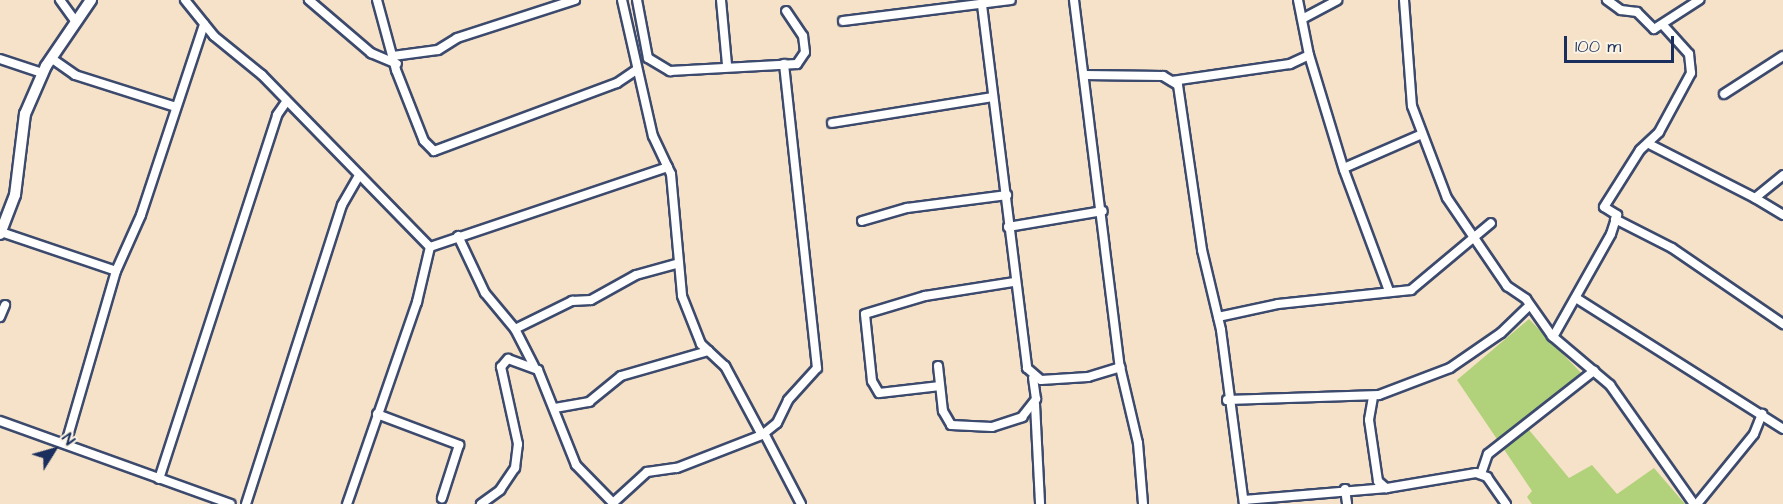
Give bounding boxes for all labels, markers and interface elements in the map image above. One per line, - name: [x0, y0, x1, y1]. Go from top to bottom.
- scale bar: [1567, 24, 1676, 62]
- text: 100 m: [1575, 34, 1621, 59]
- north arrow: [24, 420, 84, 480]
- text: N: [57, 429, 80, 450]

